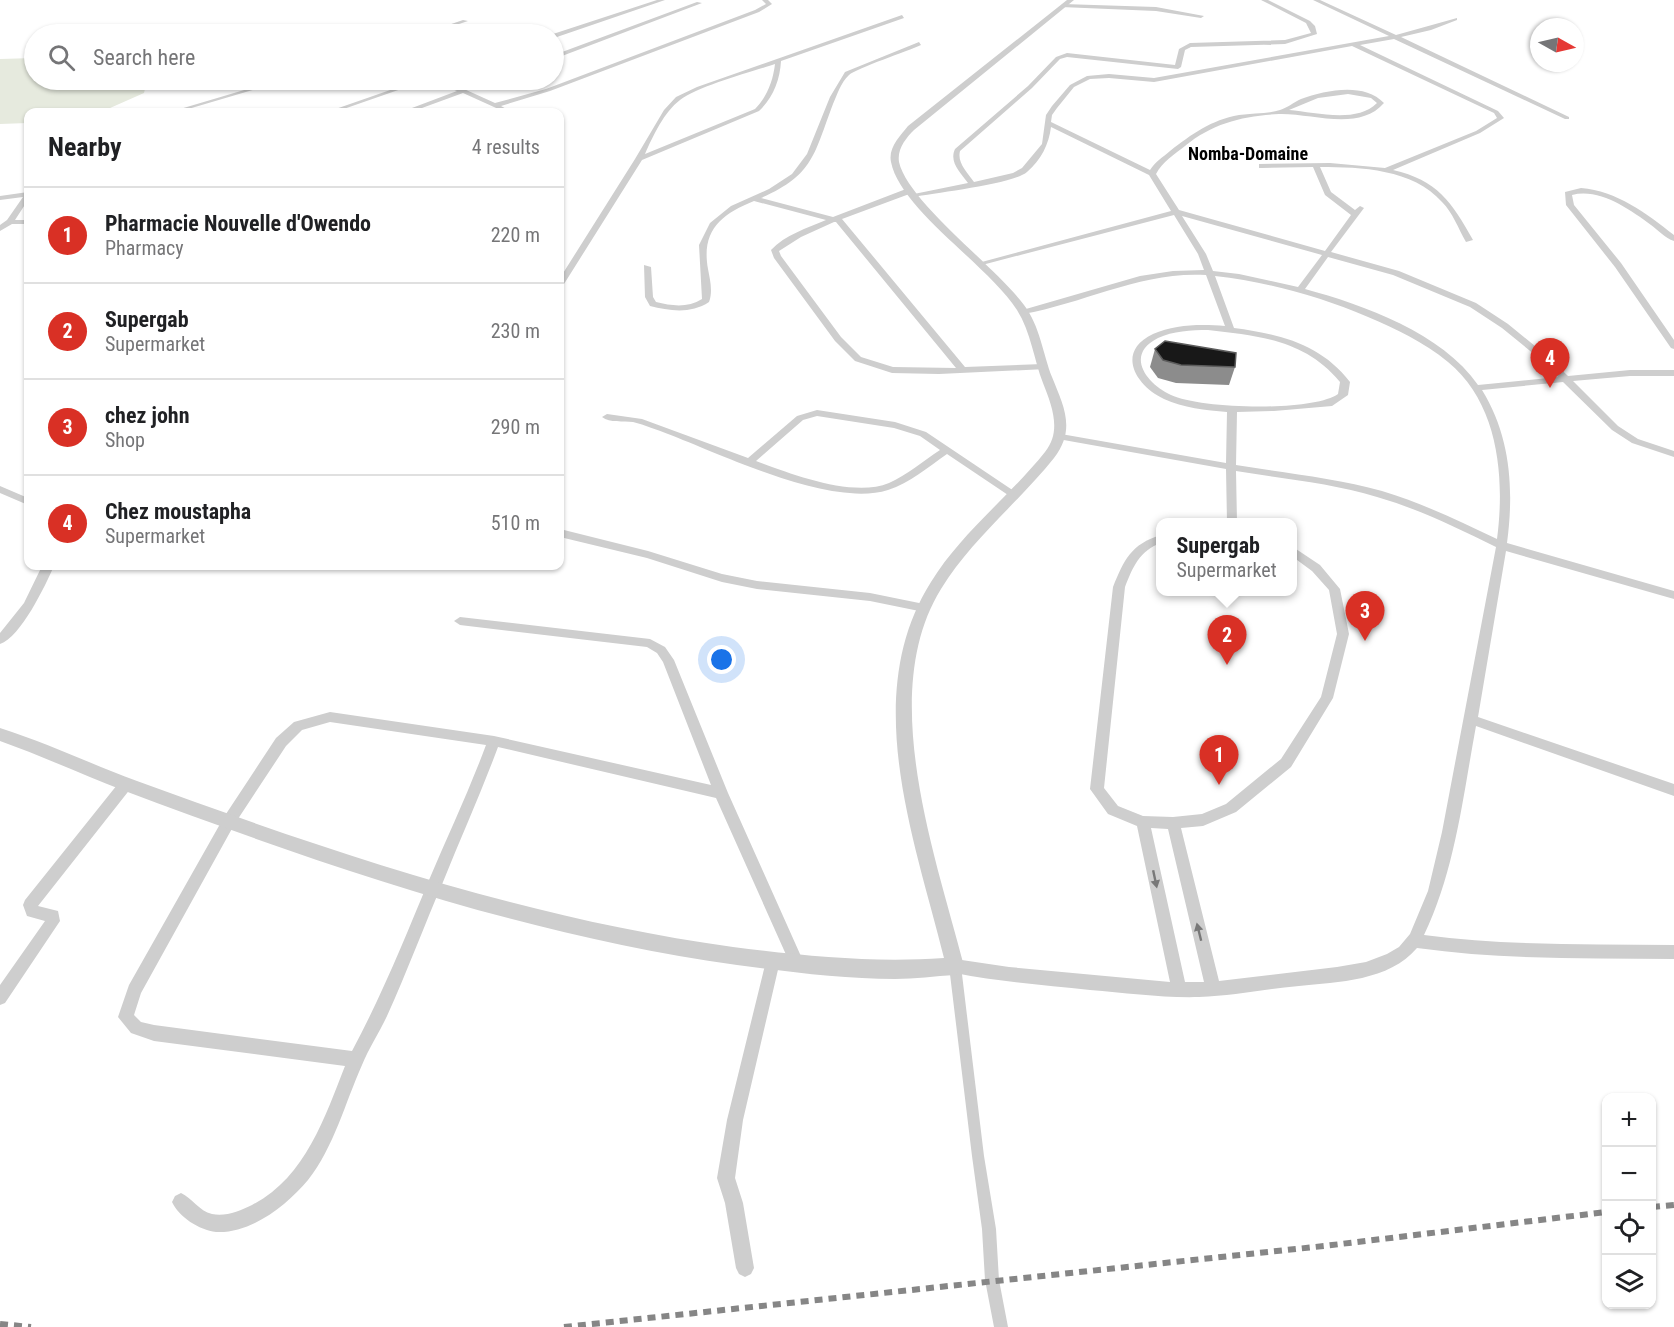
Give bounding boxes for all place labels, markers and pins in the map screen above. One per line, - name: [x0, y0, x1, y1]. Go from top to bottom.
- pin: 4: [1530, 338, 1570, 388]
- pin: 3: [1346, 592, 1384, 641]
- pin: 2: [1208, 616, 1246, 665]
- pin: 1: [1200, 736, 1238, 785]

